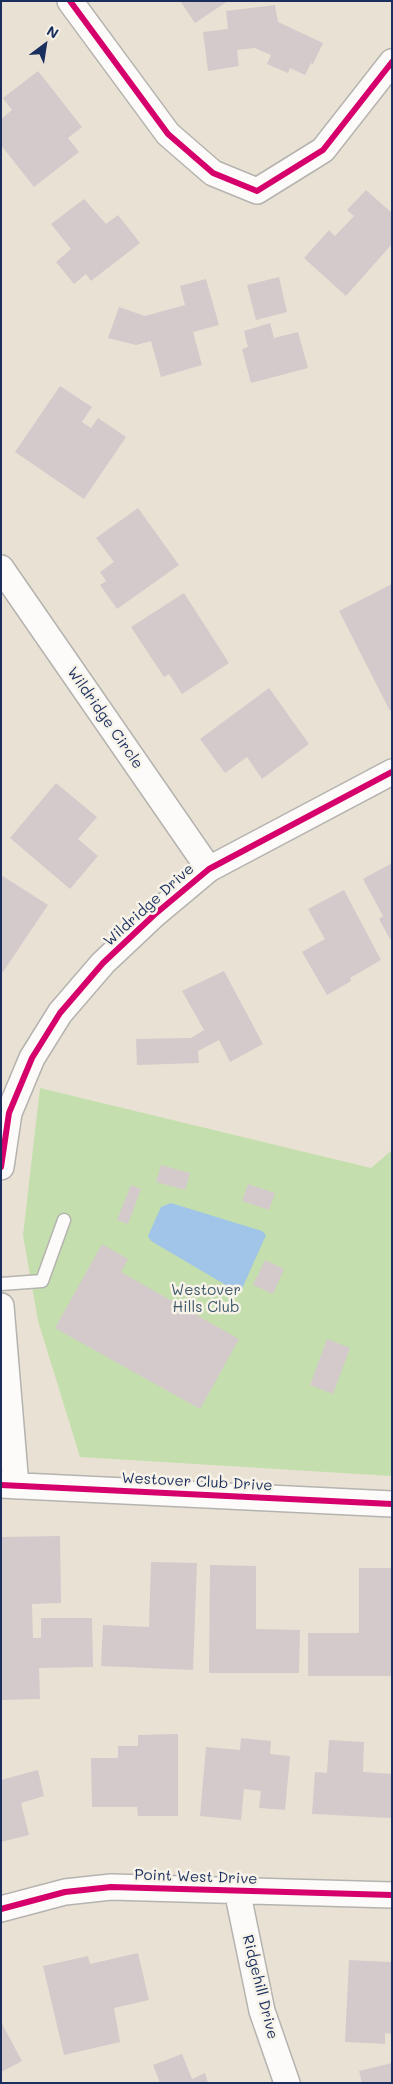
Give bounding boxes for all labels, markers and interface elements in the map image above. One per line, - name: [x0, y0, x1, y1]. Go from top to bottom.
- north arrow: [20, 20, 70, 70]
- text: N: [44, 21, 62, 43]
- street label: Wildridge Circle: [63, 664, 147, 772]
- street label: Wildridge Drive: [100, 860, 198, 950]
- park label: Westover Hills Club: [171, 1281, 241, 1316]
- street label: Westover Club Drive: [121, 1469, 273, 1495]
- street label: Point West Drive: [134, 1866, 258, 1888]
- street label: Ridgehill Drive: [238, 1933, 282, 2041]

